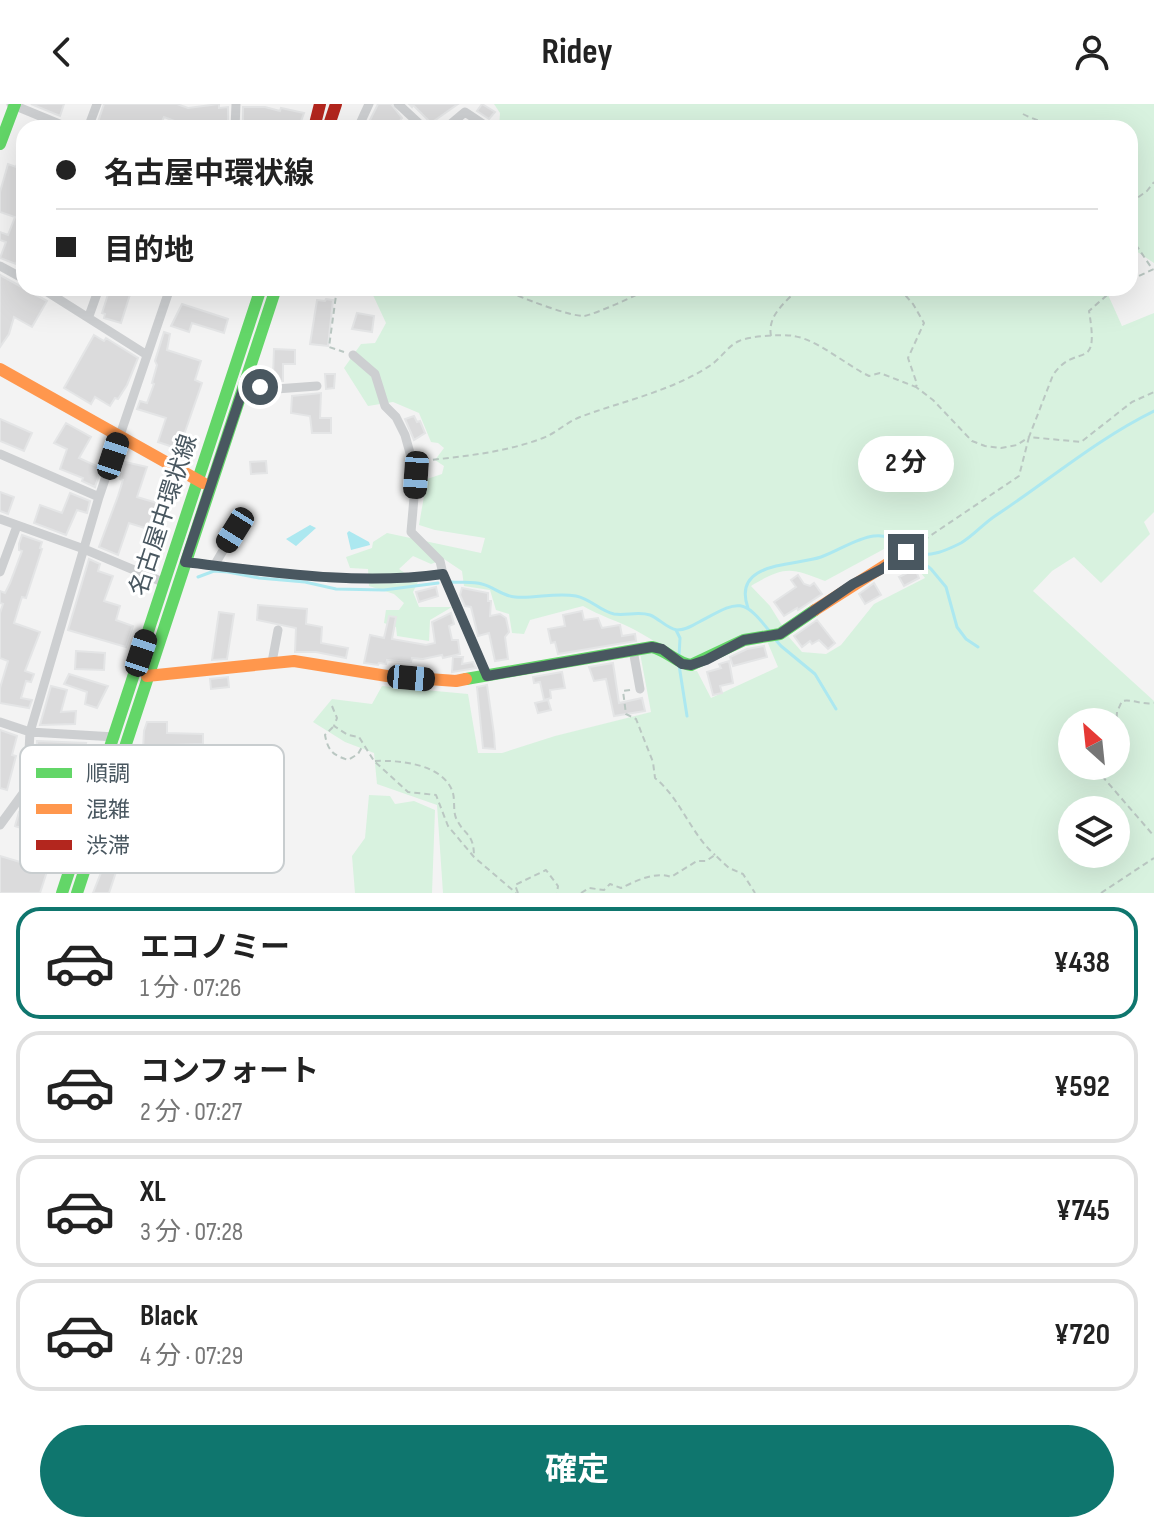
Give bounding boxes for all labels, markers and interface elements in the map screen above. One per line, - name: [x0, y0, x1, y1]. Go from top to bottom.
- icon: back: [40, 30, 84, 74]
- icon: person: [1070, 30, 1114, 74]
- text: Ridey: [542, 31, 612, 74]
- text: 名古屋中環状線: [104, 156, 314, 192]
- text: 目的地: [104, 233, 194, 269]
- route start: [242, 369, 278, 405]
- car: [94, 429, 132, 483]
- street label: 名古屋中環状線: [124, 431, 203, 600]
- callout: 2 分: [858, 436, 954, 492]
- text: 2 分: [885, 448, 927, 479]
- car: [402, 450, 430, 500]
- car: [212, 503, 258, 557]
- route end: [888, 534, 924, 570]
- car: [122, 626, 160, 680]
- car: [386, 664, 436, 692]
- north arrow: [1058, 708, 1130, 780]
- map controls: [1058, 708, 1130, 868]
- legend: [20, 745, 284, 873]
- text: 順調: [86, 761, 130, 788]
- button: layers: [1058, 796, 1130, 868]
- text: 混雑: [86, 797, 130, 824]
- text: 渋滞: [86, 833, 130, 860]
- icon: car: [44, 927, 116, 999]
- text: エコノミー: [140, 930, 290, 966]
- text: ¥438: [1053, 945, 1110, 981]
- text: 1 分 · 07:26: [140, 973, 241, 1004]
- icon: car: [44, 1051, 116, 1123]
- text: コンフォート: [140, 1054, 319, 1090]
- text: ¥592: [1054, 1069, 1110, 1105]
- text: 2 分 · 07:27: [140, 1097, 242, 1128]
- text: XL: [140, 1174, 166, 1210]
- icon: car: [44, 1175, 116, 1247]
- text: ¥745: [1056, 1193, 1110, 1229]
- text: 3 分 · 07:28: [140, 1217, 243, 1248]
- text: Black: [140, 1298, 198, 1334]
- icon: car: [44, 1299, 116, 1371]
- text: ¥720: [1054, 1317, 1110, 1353]
- text: 4 分 · 07:29: [140, 1341, 243, 1372]
- button: 確定: [40, 1425, 1114, 1517]

